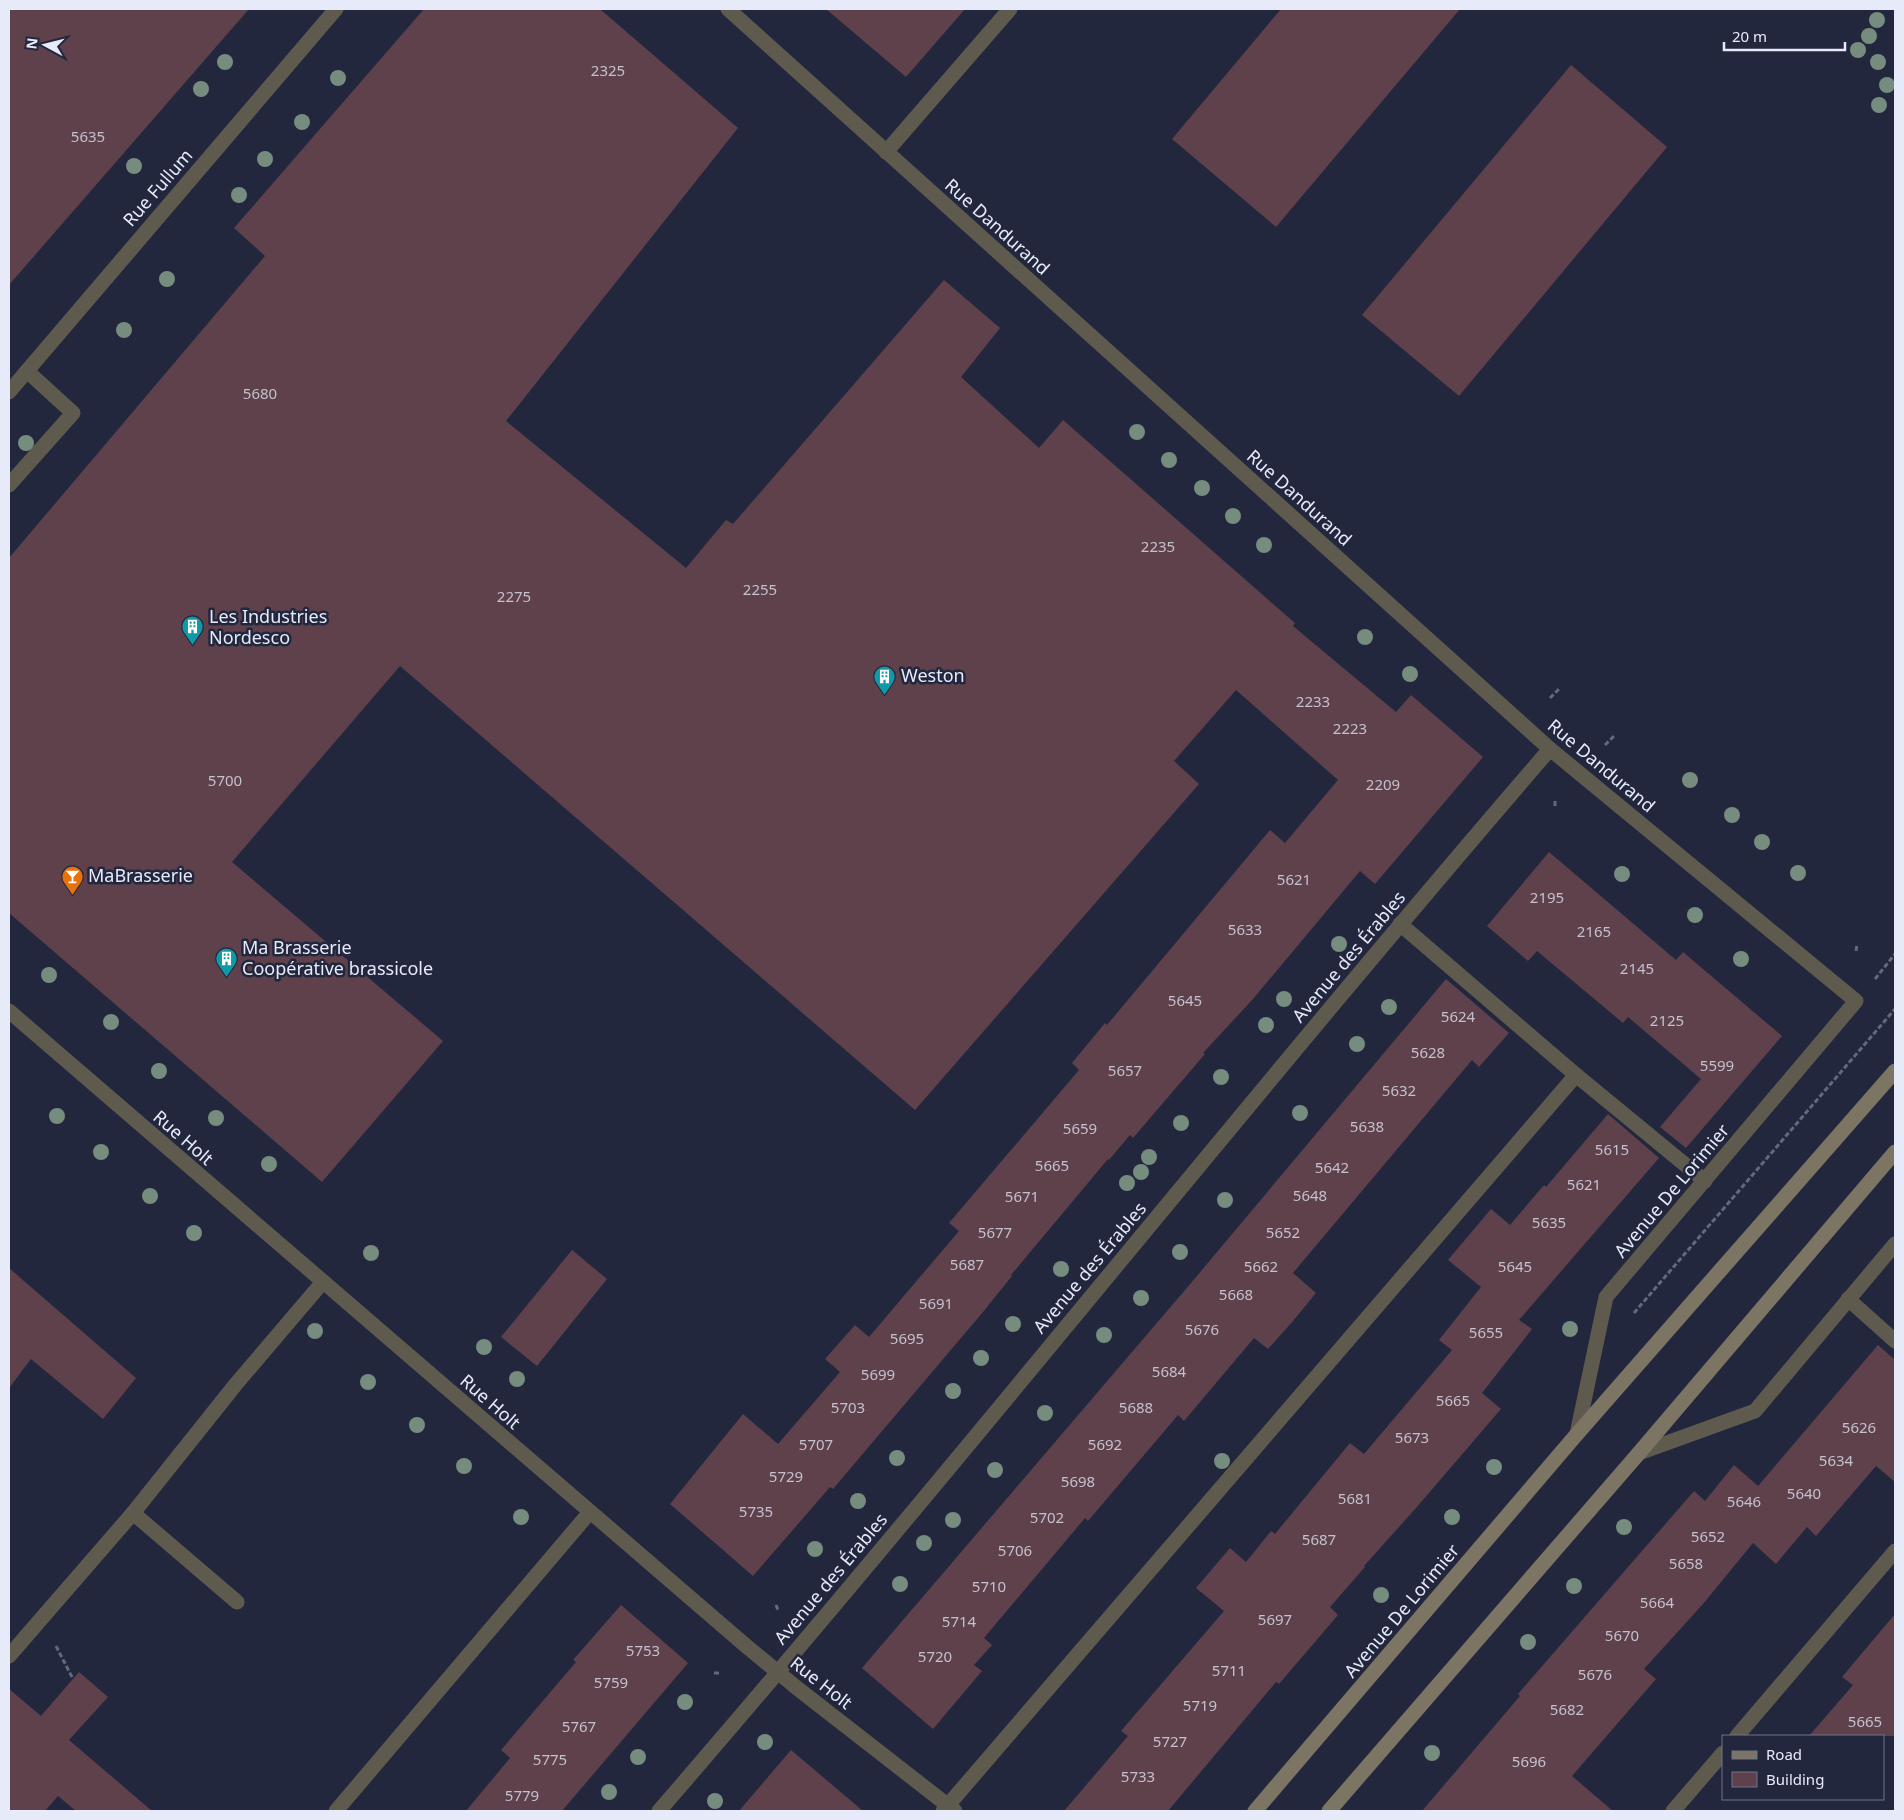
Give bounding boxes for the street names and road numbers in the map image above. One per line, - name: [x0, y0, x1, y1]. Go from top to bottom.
- street label: Rue Fullum: [117, 144, 197, 231]
- street label: Rue Dandurand: [940, 173, 1055, 280]
- street label: Rue Dandurand: [1242, 444, 1357, 551]
- street label: Rue Dandurand: [1543, 713, 1660, 817]
- street label: Avenue des Érables: [1286, 886, 1410, 1027]
- street label: Rue Holt: [148, 1104, 219, 1170]
- street label: Avenue De Lorimier: [1608, 1118, 1735, 1262]
- street label: Avenue des Érables: [1027, 1197, 1151, 1338]
- street label: Rue Holt: [455, 1368, 526, 1434]
- street label: Avenue des Érables: [768, 1508, 892, 1649]
- street label: Avenue De Lorimier: [1338, 1538, 1465, 1682]
- street label: Rue Holt: [786, 1650, 858, 1714]

